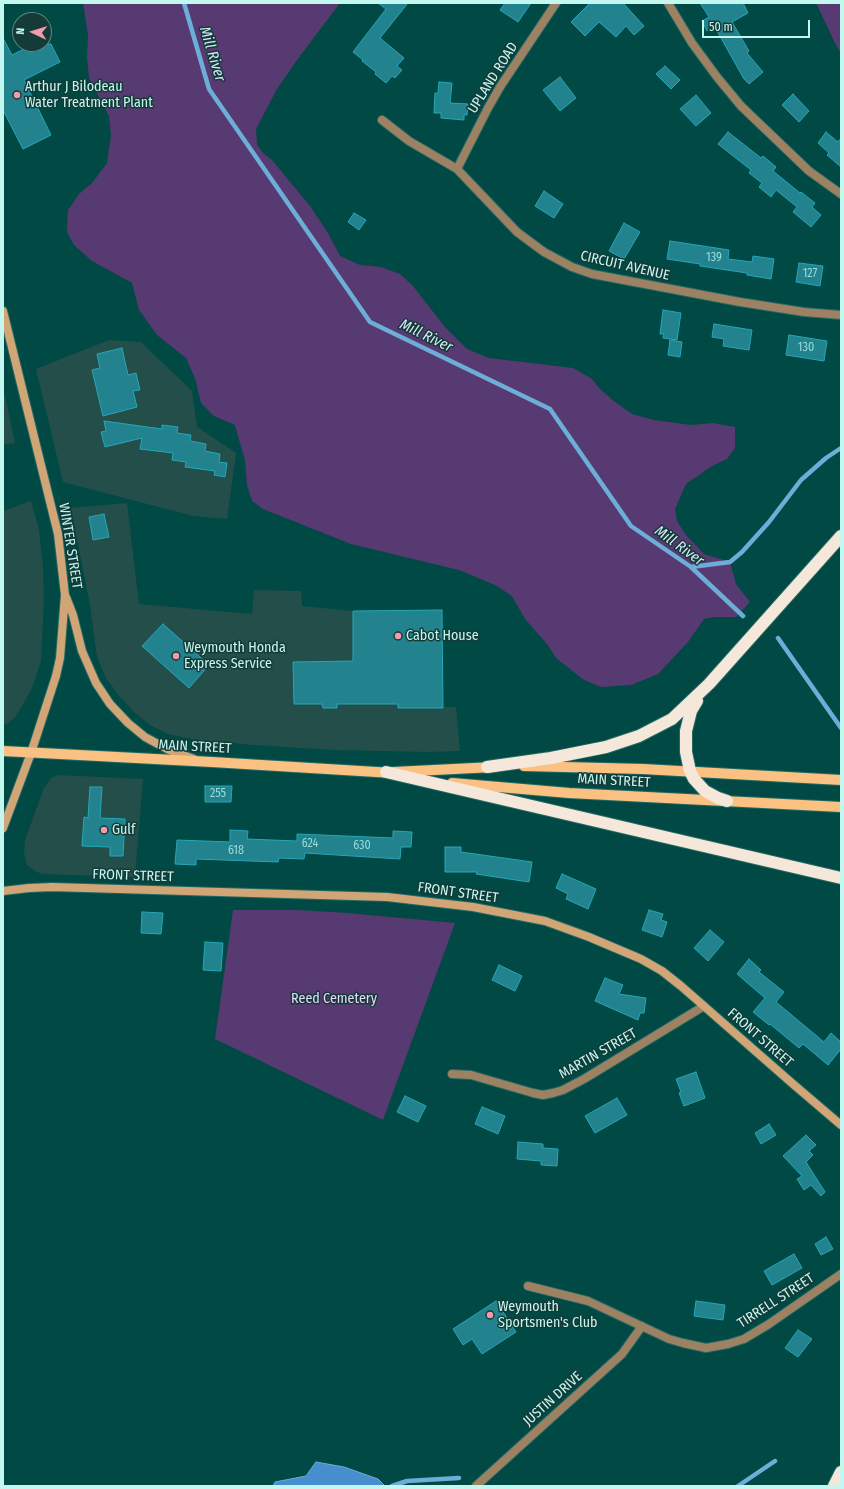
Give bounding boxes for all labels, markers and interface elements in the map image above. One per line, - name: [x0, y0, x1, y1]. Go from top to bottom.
- north arrow: [12, 12, 52, 52]
- scale bar: [704, 12, 812, 38]
- text: 50 m: [709, 20, 733, 34]
- water label: Mill River: [195, 24, 229, 84]
- text: N: [14, 27, 27, 35]
- street label: UPLAND ROAD: [464, 39, 522, 117]
- place label: Arthur J Bilodeau Water Treatment Plant: [25, 79, 153, 112]
- marker: Arthur J Bilodeau Water Treatment Plant: [12, 90, 22, 100]
- street label: CIRCUIT AVENUE: [579, 248, 671, 284]
- house number: 139: [706, 251, 722, 265]
- house number: 127: [803, 267, 817, 281]
- water label: Mill River: [397, 316, 455, 356]
- house number: 130: [798, 341, 814, 355]
- street label: WINTER STREET: [55, 502, 85, 590]
- water label: Mill River: [651, 522, 707, 570]
- place label: Cabot House: [406, 628, 479, 644]
- marker: Cabot House: [393, 631, 403, 641]
- place label: Weymouth Honda Express Service: [184, 640, 286, 672]
- marker: Weymouth Honda Express Service: [171, 651, 181, 661]
- street label: MAIN STREET: [158, 737, 232, 757]
- street label: MAIN STREET: [577, 771, 651, 791]
- house number: 255: [210, 787, 226, 801]
- place label: Gulf: [112, 822, 135, 838]
- marker: Gulf: [99, 825, 109, 835]
- house number: 624: [302, 837, 318, 851]
- house number: 630: [353, 839, 371, 853]
- house number: 618: [228, 844, 244, 858]
- street label: FRONT STREET: [92, 866, 174, 886]
- street label: FRONT STREET: [417, 879, 499, 907]
- park label: Reed Cemetery: [291, 991, 377, 1007]
- street label: FRONT STREET: [724, 1005, 796, 1071]
- street label: MARTIN STREET: [556, 1025, 640, 1083]
- street label: TIRRELL STREET: [735, 1270, 817, 1332]
- place label: Weymouth Sportsmen's Club: [498, 1299, 598, 1332]
- marker: Weymouth Sportsmen's Club: [485, 1310, 495, 1320]
- street label: JUSTIN DRIVE: [520, 1368, 586, 1430]

